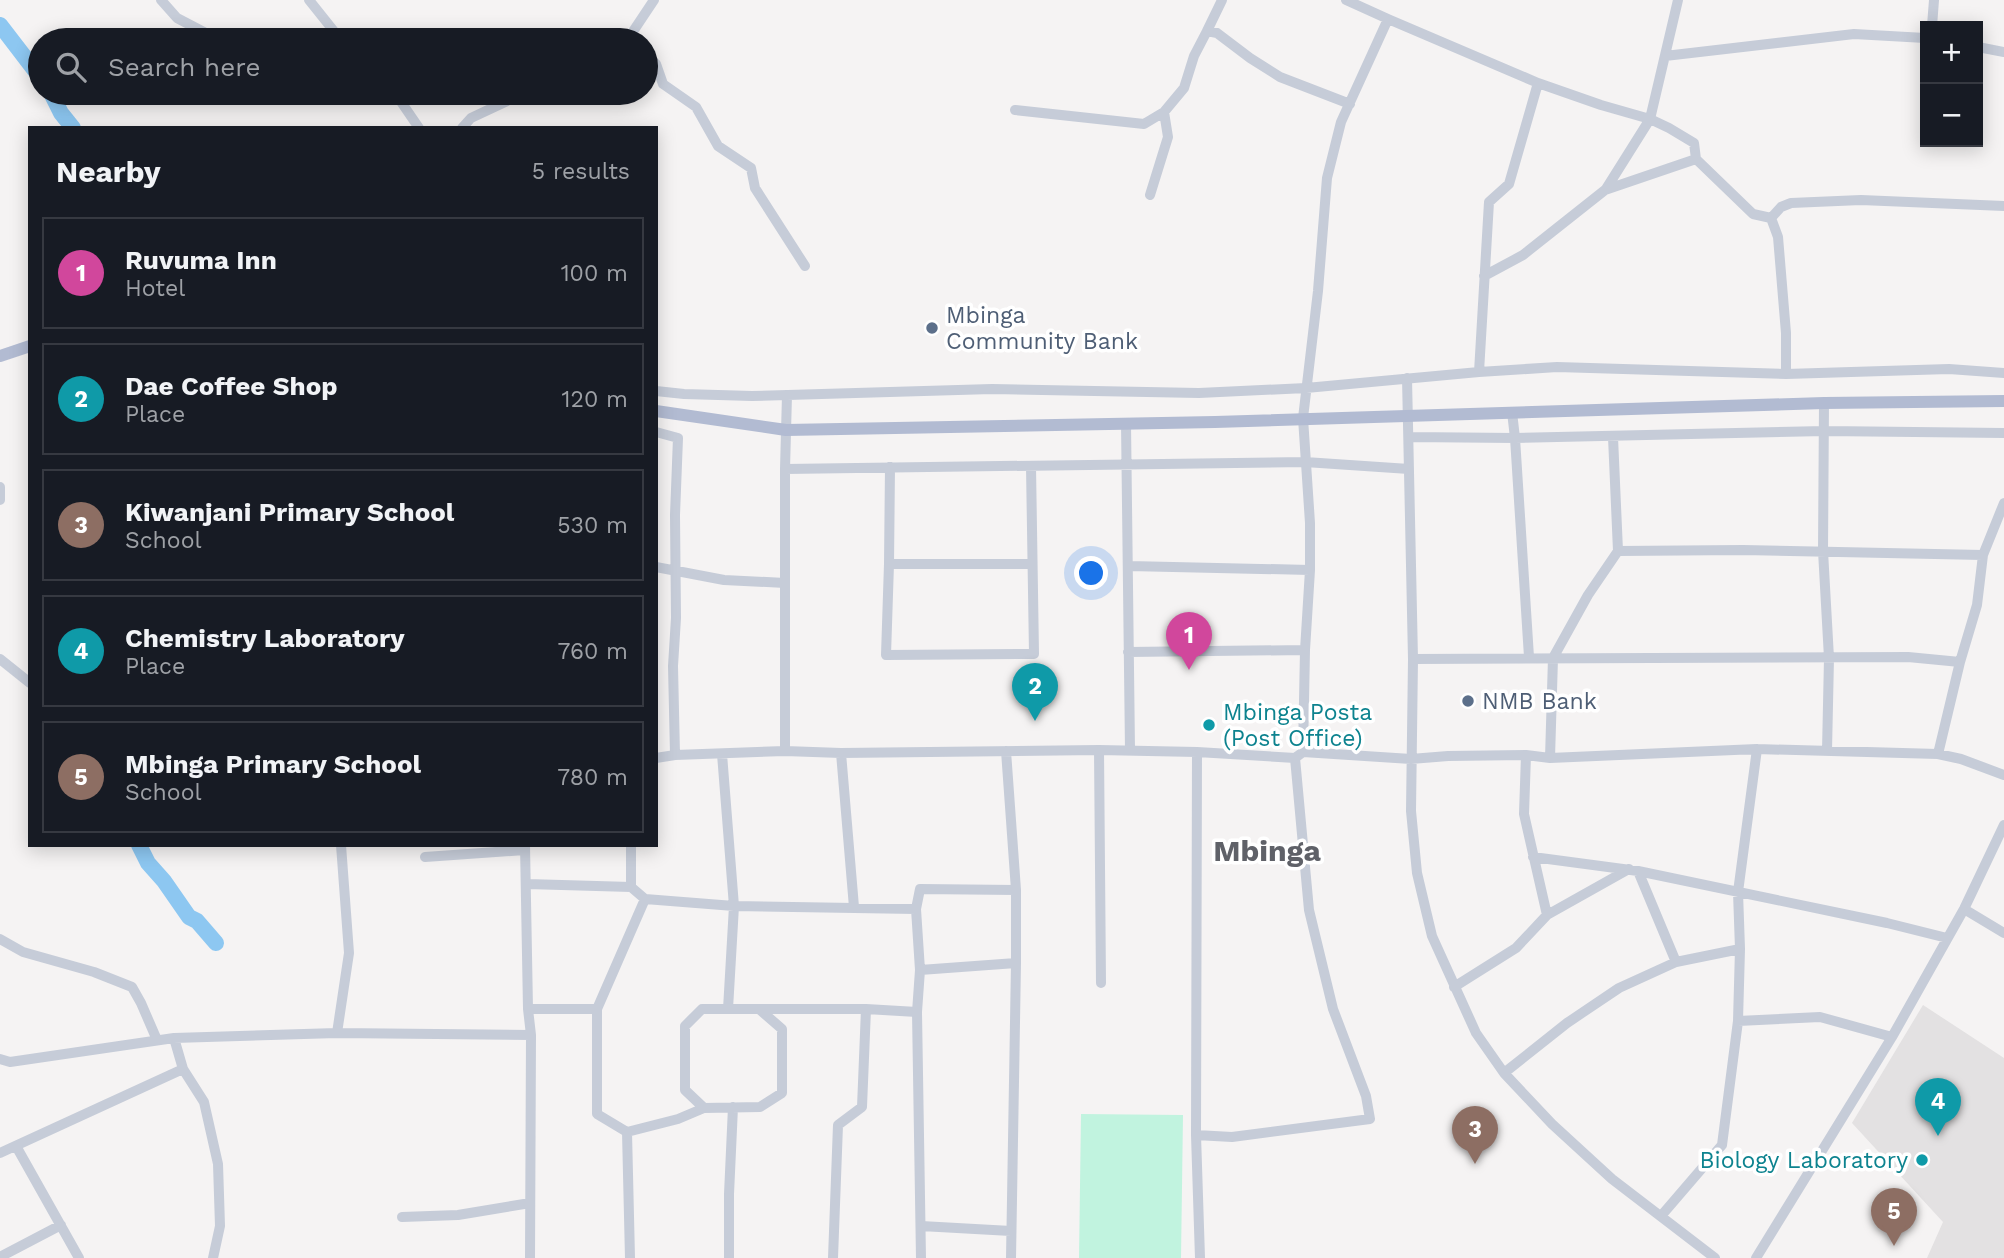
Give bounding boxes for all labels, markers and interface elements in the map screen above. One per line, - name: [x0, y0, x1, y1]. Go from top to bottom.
- map controls: [1920, 21, 1983, 147]
- button: +: [1920, 21, 1983, 84]
- search box: [28, 28, 658, 105]
- icon: search: [52, 48, 90, 86]
- text: Search here: [108, 52, 260, 82]
- button: −: [1920, 84, 1983, 147]
- text: Nearby: [56, 154, 161, 189]
- text: 5 results: [532, 158, 630, 185]
- text: Ruvuma Inn: [125, 245, 277, 275]
- text: 1: [76, 260, 86, 287]
- text: 100 m: [561, 260, 628, 287]
- text: Hotel: [125, 275, 185, 302]
- place label: Mbinga Community Bank: [946, 302, 1138, 355]
- marker: Mbinga Community Bank: [924, 320, 940, 336]
- text: Dae Coffee Shop: [125, 371, 338, 401]
- text: 2: [74, 386, 88, 413]
- text: 120 m: [562, 386, 628, 413]
- text: Place: [125, 401, 185, 428]
- text: Kiwanjani Primary School: [125, 497, 454, 527]
- text: 3: [74, 512, 88, 539]
- text: 530 m: [557, 512, 628, 539]
- text: School: [125, 527, 202, 554]
- your location: [1074, 556, 1108, 590]
- pin: 1: [1166, 612, 1212, 670]
- text: Chemistry Laboratory: [125, 623, 405, 653]
- text: 4: [74, 638, 88, 665]
- text: 760 m: [558, 638, 628, 665]
- text: Place: [125, 653, 185, 680]
- pin: 2: [1012, 663, 1058, 721]
- place label: NMB Bank: [1482, 688, 1597, 715]
- marker: NMB Bank: [1460, 693, 1476, 709]
- place label: Mbinga Posta (Post Office): [1223, 699, 1372, 752]
- marker: Mbinga Posta (Post Office): [1201, 717, 1217, 733]
- text: Mbinga Primary School: [125, 749, 421, 779]
- text: 5: [74, 764, 88, 791]
- text: 780 m: [557, 764, 628, 791]
- text: School: [125, 779, 202, 806]
- district label: Mbinga: [1213, 833, 1321, 868]
- pin: 4: [1915, 1078, 1961, 1136]
- pin: 3: [1452, 1106, 1498, 1164]
- place label: Biology Laboratory: [1700, 1147, 1908, 1174]
- marker: Biology Laboratory: [1914, 1152, 1930, 1168]
- pin: 5: [1871, 1188, 1917, 1246]

